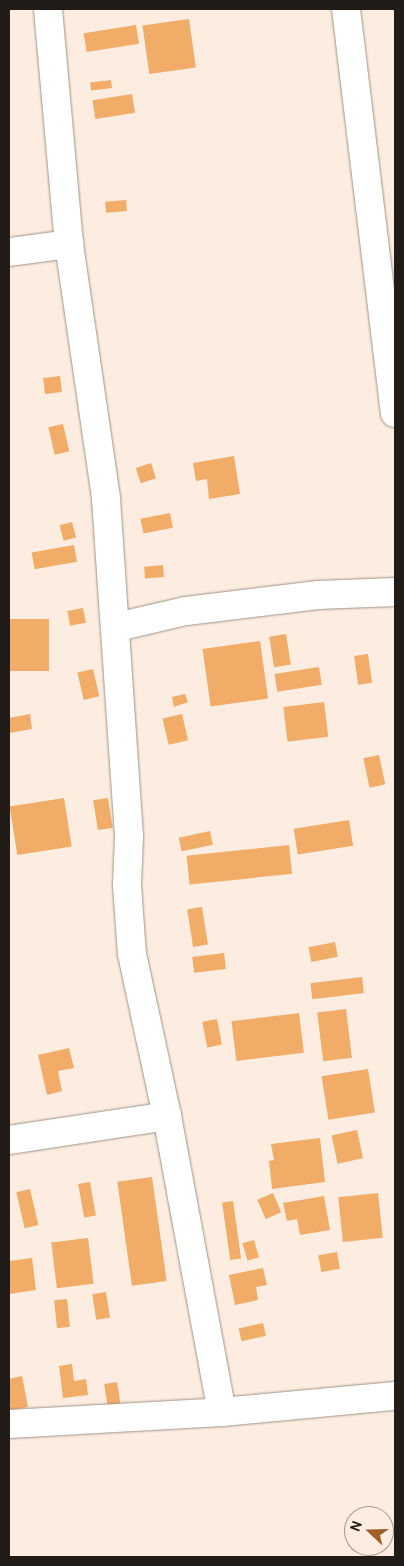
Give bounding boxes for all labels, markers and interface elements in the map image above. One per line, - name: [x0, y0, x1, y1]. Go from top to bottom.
- north arrow: [344, 1506, 394, 1556]
- text: N: [346, 1518, 366, 1534]

